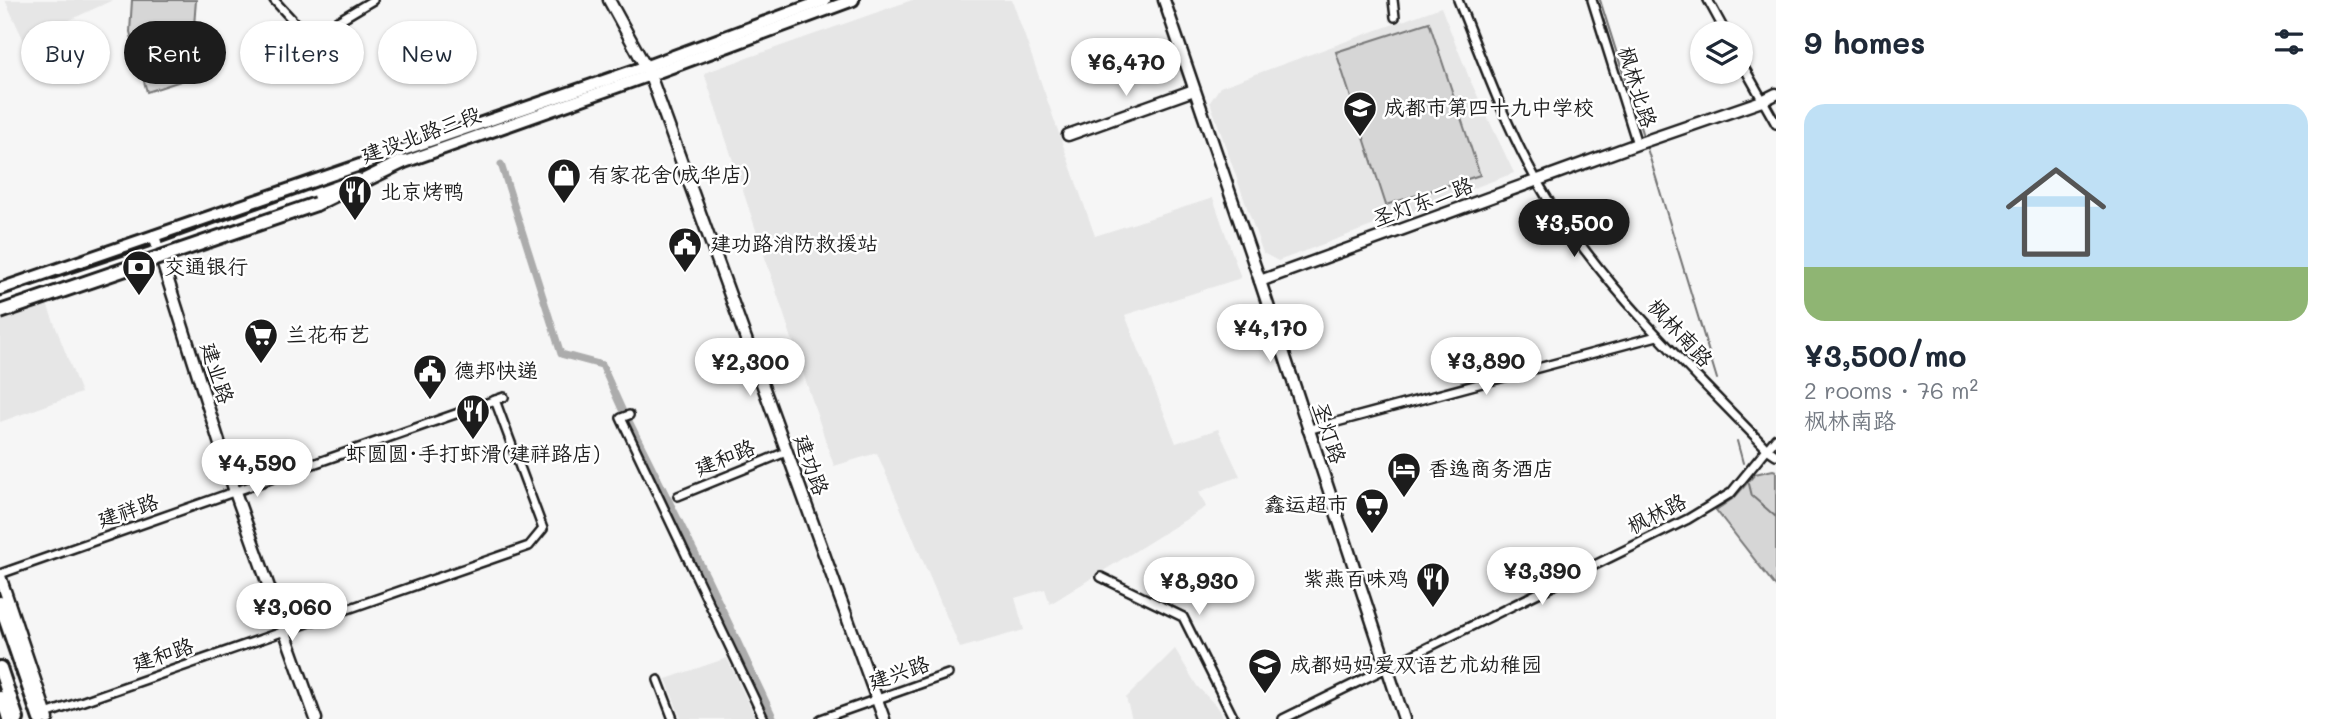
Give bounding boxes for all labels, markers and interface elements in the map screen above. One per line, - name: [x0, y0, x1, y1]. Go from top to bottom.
- chip: Buy: [21, 21, 110, 84]
- chip: Rent: [124, 21, 226, 84]
- chip: Filters: [240, 21, 364, 84]
- chip: New: [378, 21, 477, 84]
- map controls: [1690, 21, 1753, 84]
- button: layers: [1690, 21, 1753, 84]
- text: 9 homes: [1804, 22, 1925, 62]
- icon: filters: [2270, 23, 2308, 61]
- pin: ¥6,470: [1069, 38, 1183, 98]
- street label: 枫林北路: [1613, 42, 1664, 131]
- text: ¥6,470: [1087, 46, 1165, 76]
- school or university icon: 成都市第四十九中学校: [1341, 89, 1379, 138]
- place label: 成都市第四十九中学校: [1384, 93, 1594, 120]
- street label: 建设北路三段: [357, 99, 484, 168]
- icon: home: [1993, 149, 2119, 275]
- shop icon: 有家花舍(成华店): [545, 156, 583, 205]
- place label: 有家花舍(成华店): [588, 160, 749, 187]
- street label: 圣灯东二路: [1369, 170, 1476, 231]
- restaurant icon: 北京烤鸭: [336, 173, 374, 222]
- place label: 北京烤鸭: [380, 177, 464, 204]
- pin: ¥3,500: [1517, 200, 1631, 259]
- text: ¥3,500: [1535, 207, 1613, 237]
- public building icon: 建功路消防救援站: [666, 225, 704, 274]
- place label: 建功路消防救援站: [710, 229, 878, 256]
- bank icon: 交通银行: [120, 248, 158, 297]
- place label: 交通银行: [164, 252, 248, 279]
- street label: 枫林南路: [1643, 292, 1720, 372]
- pin: ¥4,170: [1213, 304, 1327, 364]
- text: ¥4,170: [1233, 312, 1307, 342]
- supermarket icon: 兰花布艺: [242, 316, 280, 365]
- place label: 兰花布艺: [286, 320, 370, 347]
- text: ¥3,500/mo: [1804, 335, 1967, 375]
- street label: 建业路: [196, 338, 241, 407]
- pin: ¥2,300: [693, 338, 807, 398]
- pin: ¥3,890: [1429, 338, 1543, 397]
- text: ¥3,890: [1447, 345, 1525, 375]
- text: ¥2,300: [711, 346, 789, 376]
- public building icon: 德邦快递: [411, 352, 449, 401]
- place label: 德邦快递: [454, 356, 538, 383]
- text: 2 rooms · 76 m²: [1804, 375, 1978, 405]
- restaurant icon: 虾圆圆·手打虾滑(建祥路店): [454, 392, 492, 441]
- street label: 圣灯路: [1308, 398, 1353, 467]
- text: 枫林南路: [1804, 405, 1896, 435]
- street label: 建功路: [789, 430, 836, 499]
- street label: 建和路: [690, 432, 759, 481]
- place label: 虾圆圆·手打虾滑(建祥路店): [346, 439, 600, 466]
- pin: ¥4,590: [200, 440, 314, 499]
- text: ¥4,590: [218, 447, 296, 477]
- hotel icon: 香逸商务酒店: [1385, 450, 1423, 499]
- place label: 香逸商务酒店: [1428, 454, 1554, 481]
- supermarket icon: 鑫运超市: [1353, 486, 1391, 535]
- street label: 枫林路: [1622, 486, 1691, 539]
- street label: 建祥路: [93, 487, 162, 533]
- place label: 鑫运超市: [1264, 490, 1348, 517]
- pin: ¥3,390: [1485, 548, 1599, 607]
- text: ¥3,390: [1503, 555, 1581, 585]
- pin: ¥8,930: [1142, 558, 1256, 617]
- restaurant icon: 紫燕百味鸡: [1414, 560, 1452, 609]
- place label: 紫燕百味鸡: [1303, 564, 1408, 591]
- text: ¥8,930: [1160, 565, 1238, 595]
- pin: ¥3,060: [235, 584, 349, 643]
- text: ¥3,060: [252, 591, 332, 621]
- street label: 建和路: [128, 631, 197, 677]
- school or university icon: 成都妈妈爱双语艺术幼稚园: [1246, 646, 1284, 695]
- street label: 建兴路: [864, 649, 933, 695]
- place label: 成都妈妈爱双语艺术幼稚园: [1290, 650, 1542, 677]

